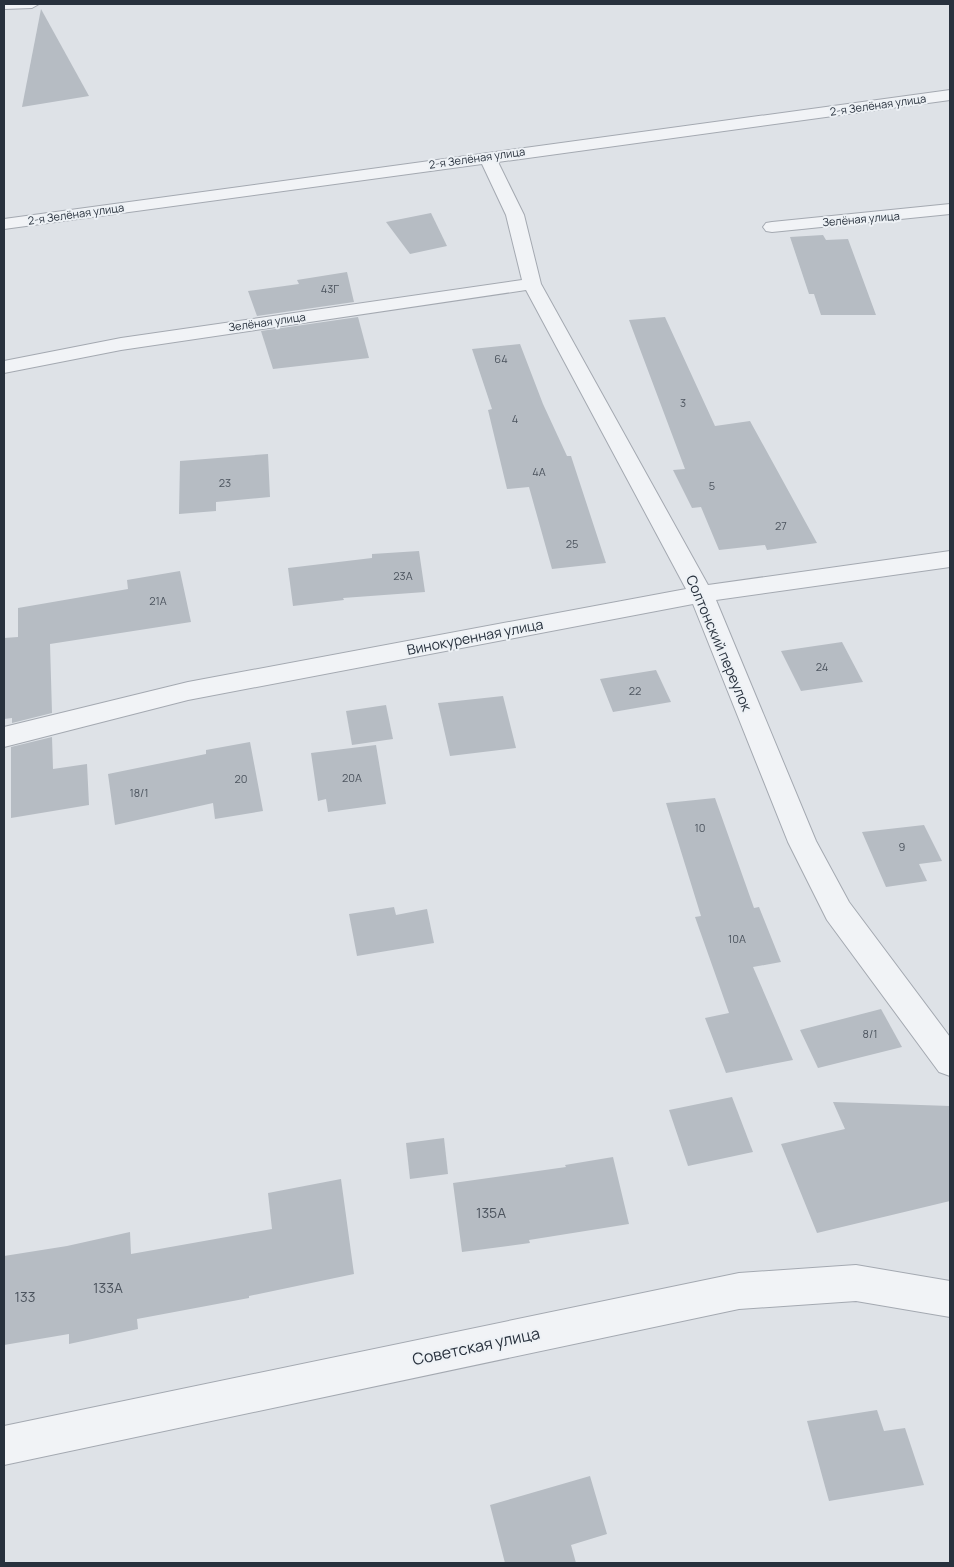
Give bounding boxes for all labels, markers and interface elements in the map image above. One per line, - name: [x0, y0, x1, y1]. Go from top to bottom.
- street label: 2-я Зелёная улица: [829, 90, 927, 119]
- street label: 2-я Зелёная улица: [428, 143, 526, 172]
- street label: 2-я Зелёная улица: [27, 199, 125, 228]
- street label: Зелёная улица: [822, 208, 900, 229]
- house number: 43Г: [321, 281, 339, 296]
- street label: Зелёная улица: [227, 309, 306, 334]
- house number: 64: [494, 351, 508, 366]
- house number: 3: [680, 395, 686, 410]
- house number: 4: [512, 411, 518, 426]
- house number: 4А: [532, 464, 546, 479]
- house number: 23: [219, 475, 231, 490]
- house number: 5: [709, 478, 715, 493]
- house number: 27: [775, 518, 787, 533]
- house number: 25: [566, 536, 578, 551]
- house number: 23А: [393, 568, 413, 583]
- street label: Солтонский переулок: [682, 572, 757, 715]
- house number: 21А: [149, 593, 167, 608]
- street label: Винокуренная улица: [405, 614, 545, 659]
- house number: 24: [816, 659, 828, 674]
- house number: 22: [629, 683, 641, 698]
- house number: 20А: [342, 770, 362, 785]
- house number: 20: [235, 771, 247, 786]
- house number: 18/1: [129, 785, 149, 800]
- house number: 10: [694, 820, 706, 835]
- house number: 9: [899, 839, 906, 854]
- house number: 10А: [728, 931, 746, 946]
- house number: 8/1: [863, 1026, 877, 1041]
- house number: 135А: [476, 1203, 506, 1222]
- house number: 133А: [93, 1278, 123, 1297]
- house number: 133: [15, 1287, 35, 1306]
- street label: Советская улица: [410, 1322, 542, 1370]

